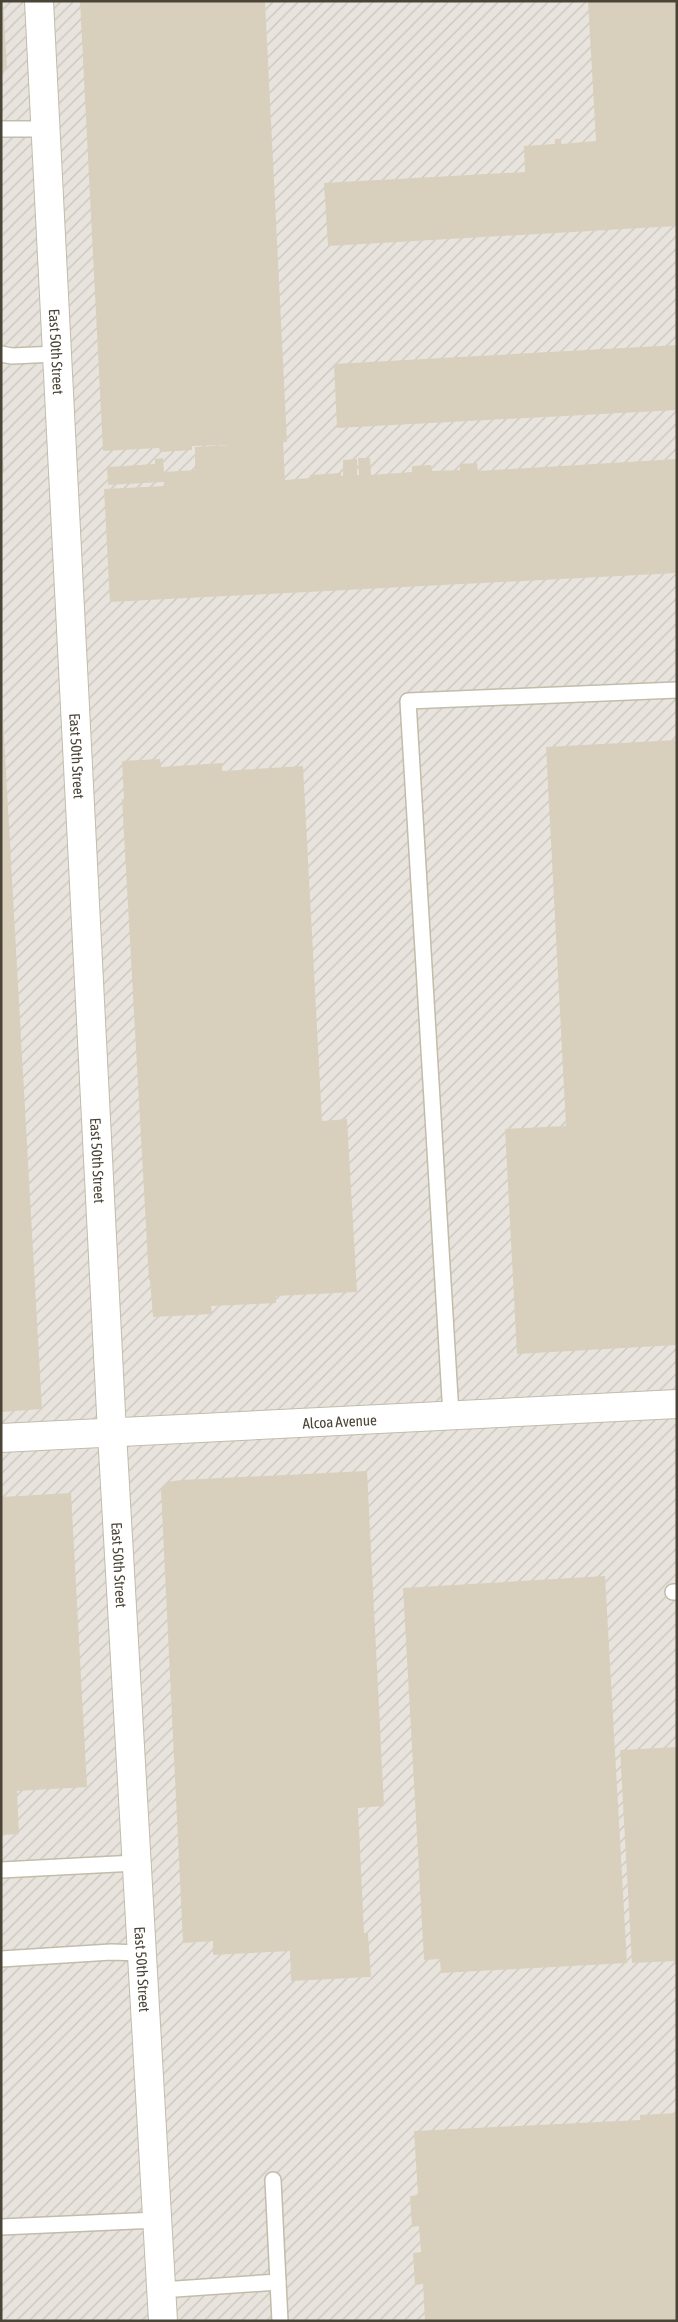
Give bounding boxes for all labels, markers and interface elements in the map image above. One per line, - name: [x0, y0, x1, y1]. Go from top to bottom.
- street label: East 50th Street: [46, 308, 68, 395]
- street label: East 50th Street: [67, 713, 88, 799]
- street label: East 50th Street: [87, 1117, 109, 1204]
- street label: Alcoa Avenue: [302, 1411, 377, 1431]
- street label: East 50th Street: [109, 1522, 131, 1608]
- street label: East 50th Street: [132, 1926, 154, 2013]

